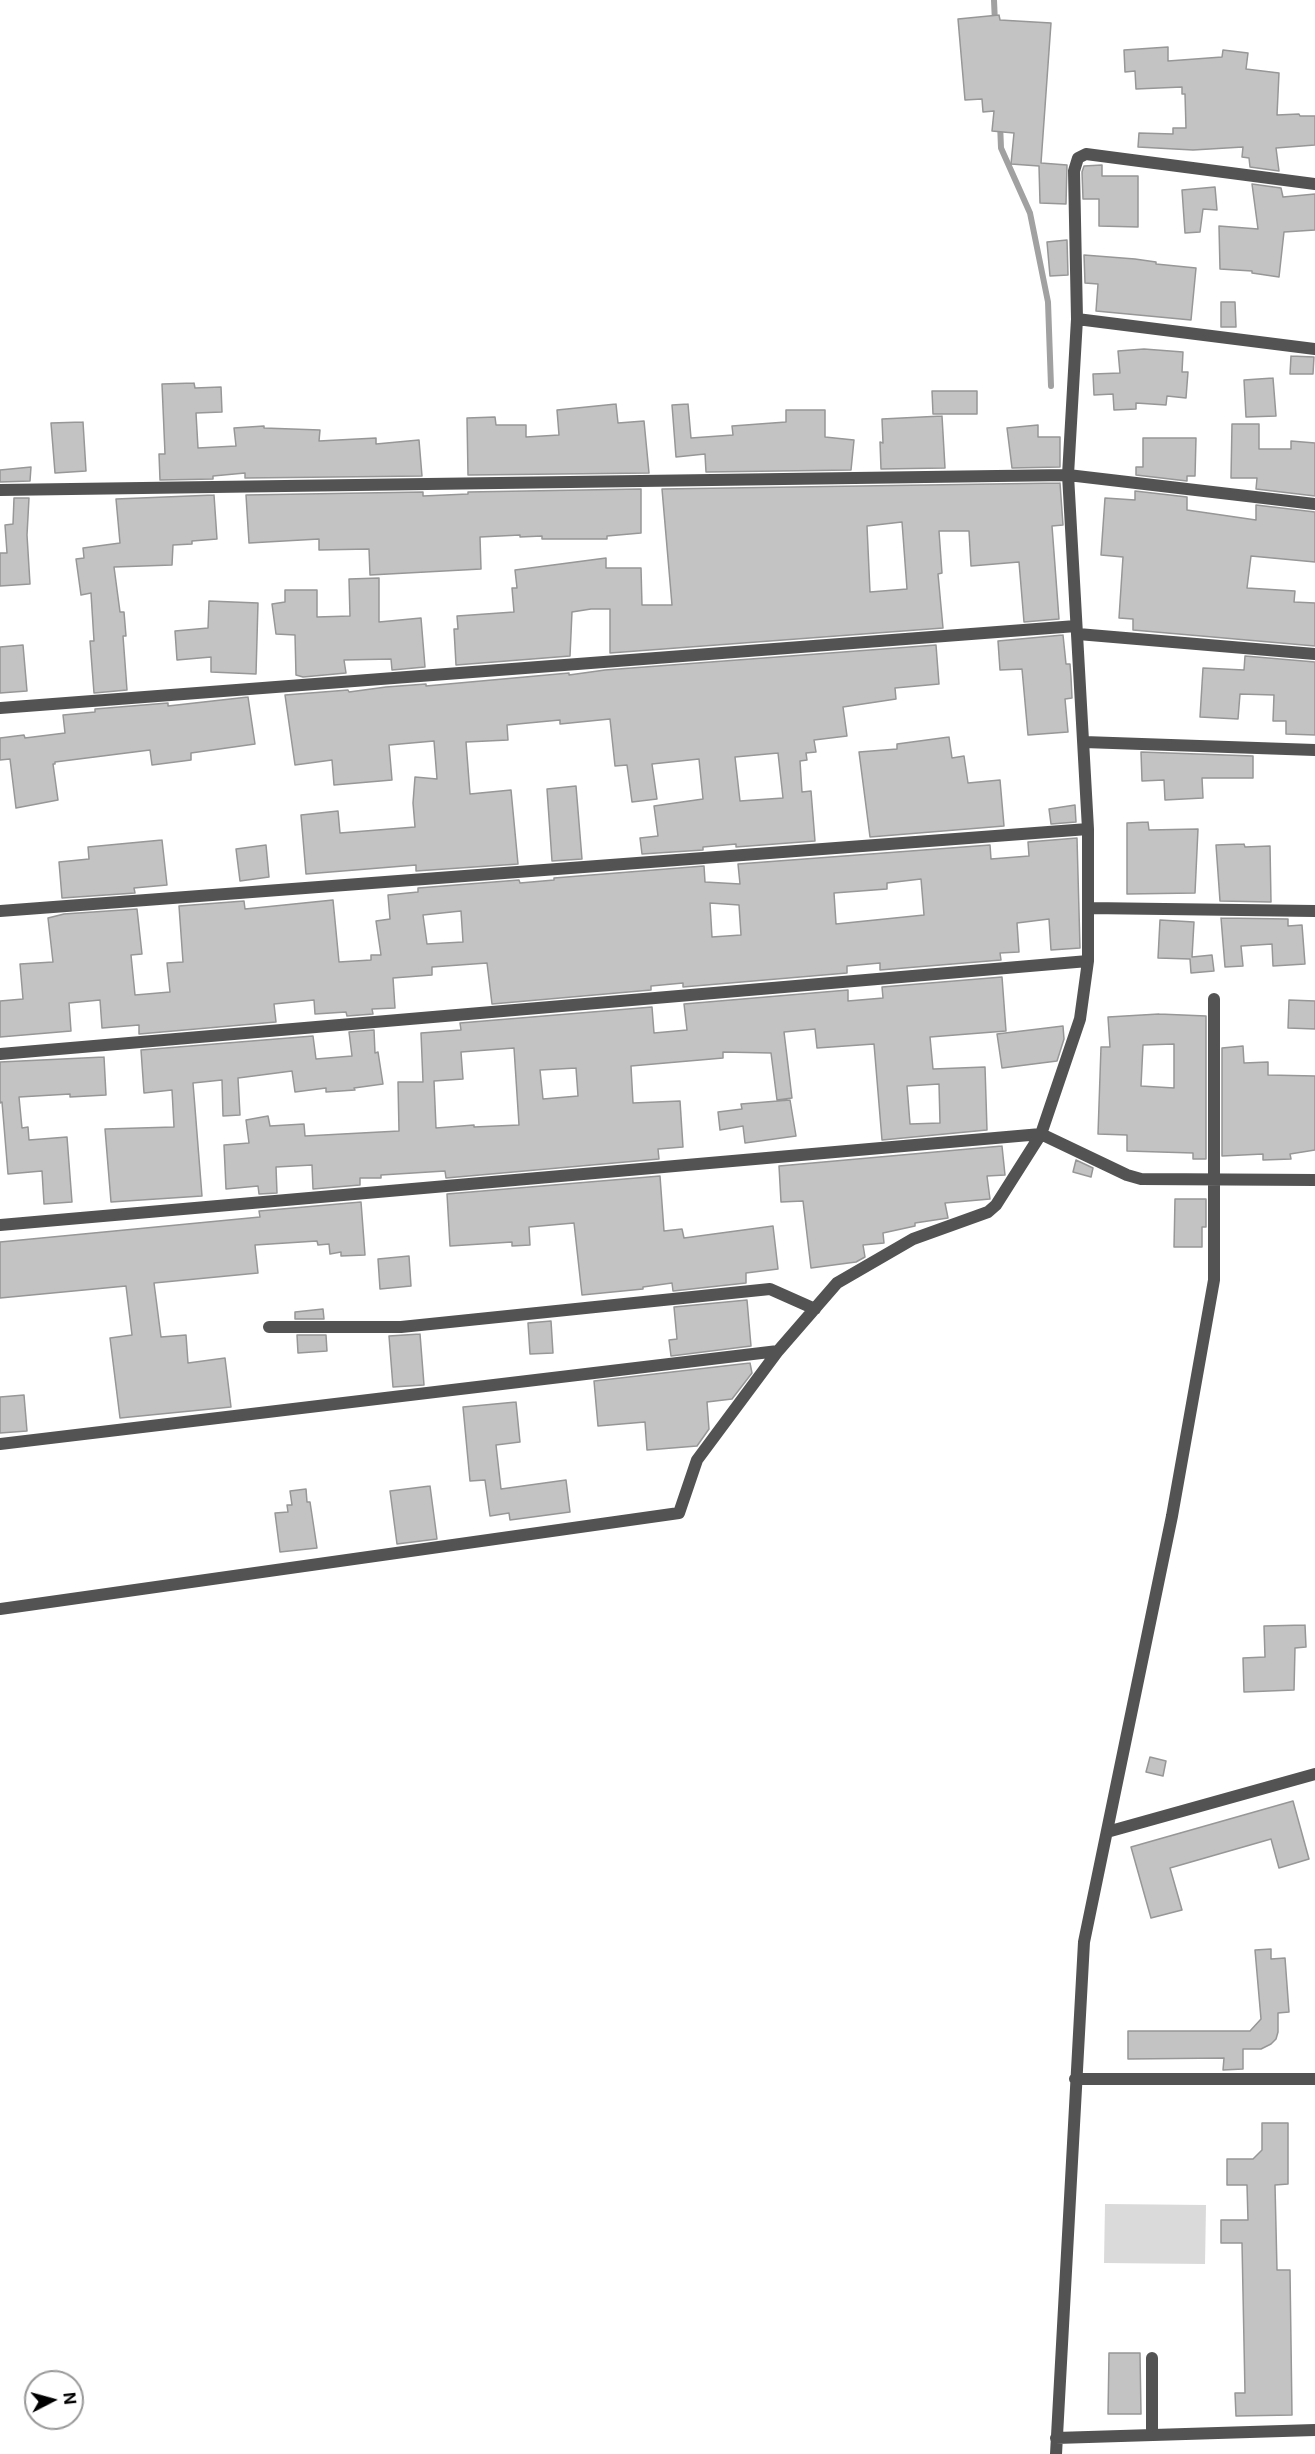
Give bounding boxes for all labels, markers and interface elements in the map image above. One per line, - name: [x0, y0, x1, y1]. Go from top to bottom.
- north arrow: [24, 2370, 84, 2430]
- text: N: [59, 2391, 80, 2405]

